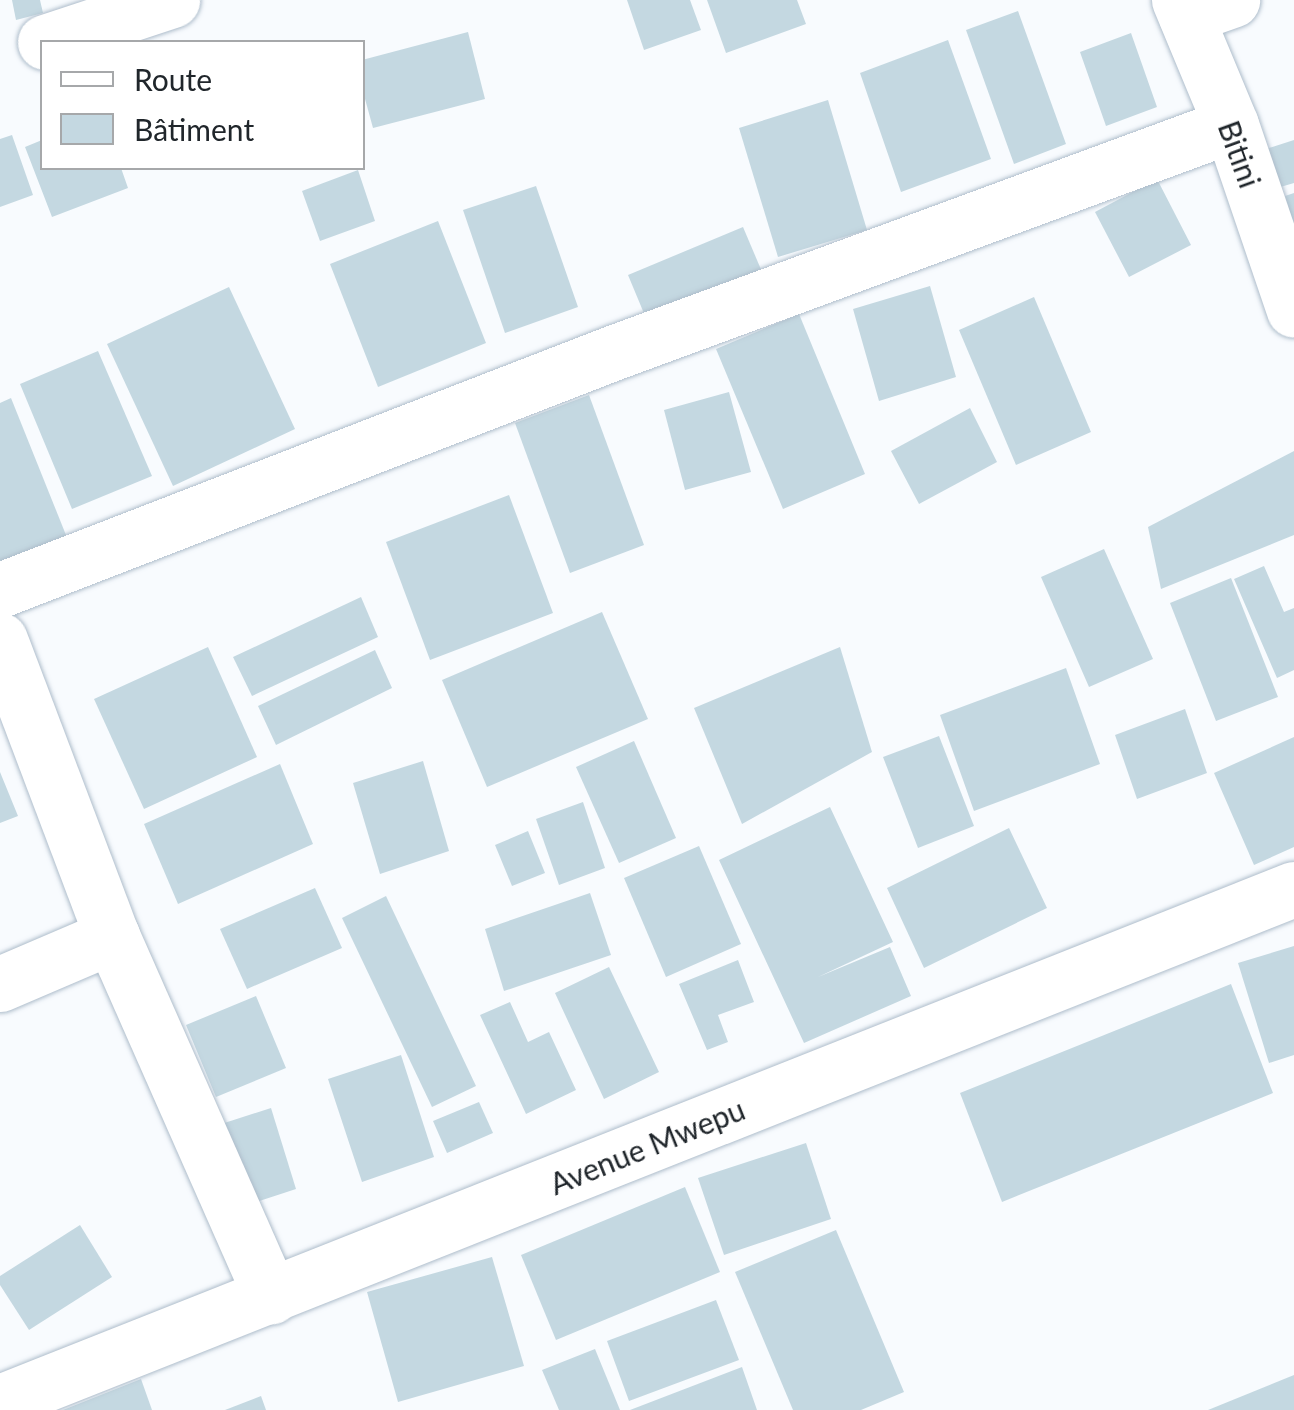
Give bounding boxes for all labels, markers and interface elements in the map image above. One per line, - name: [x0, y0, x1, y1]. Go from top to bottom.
- legend: [40, 40, 365, 170]
- text: Route: [134, 61, 212, 97]
- text: Bâtiment: [134, 111, 254, 147]
- street label: Bitini: [1211, 116, 1269, 192]
- street label: Avenue Mwepu: [544, 1090, 750, 1202]

